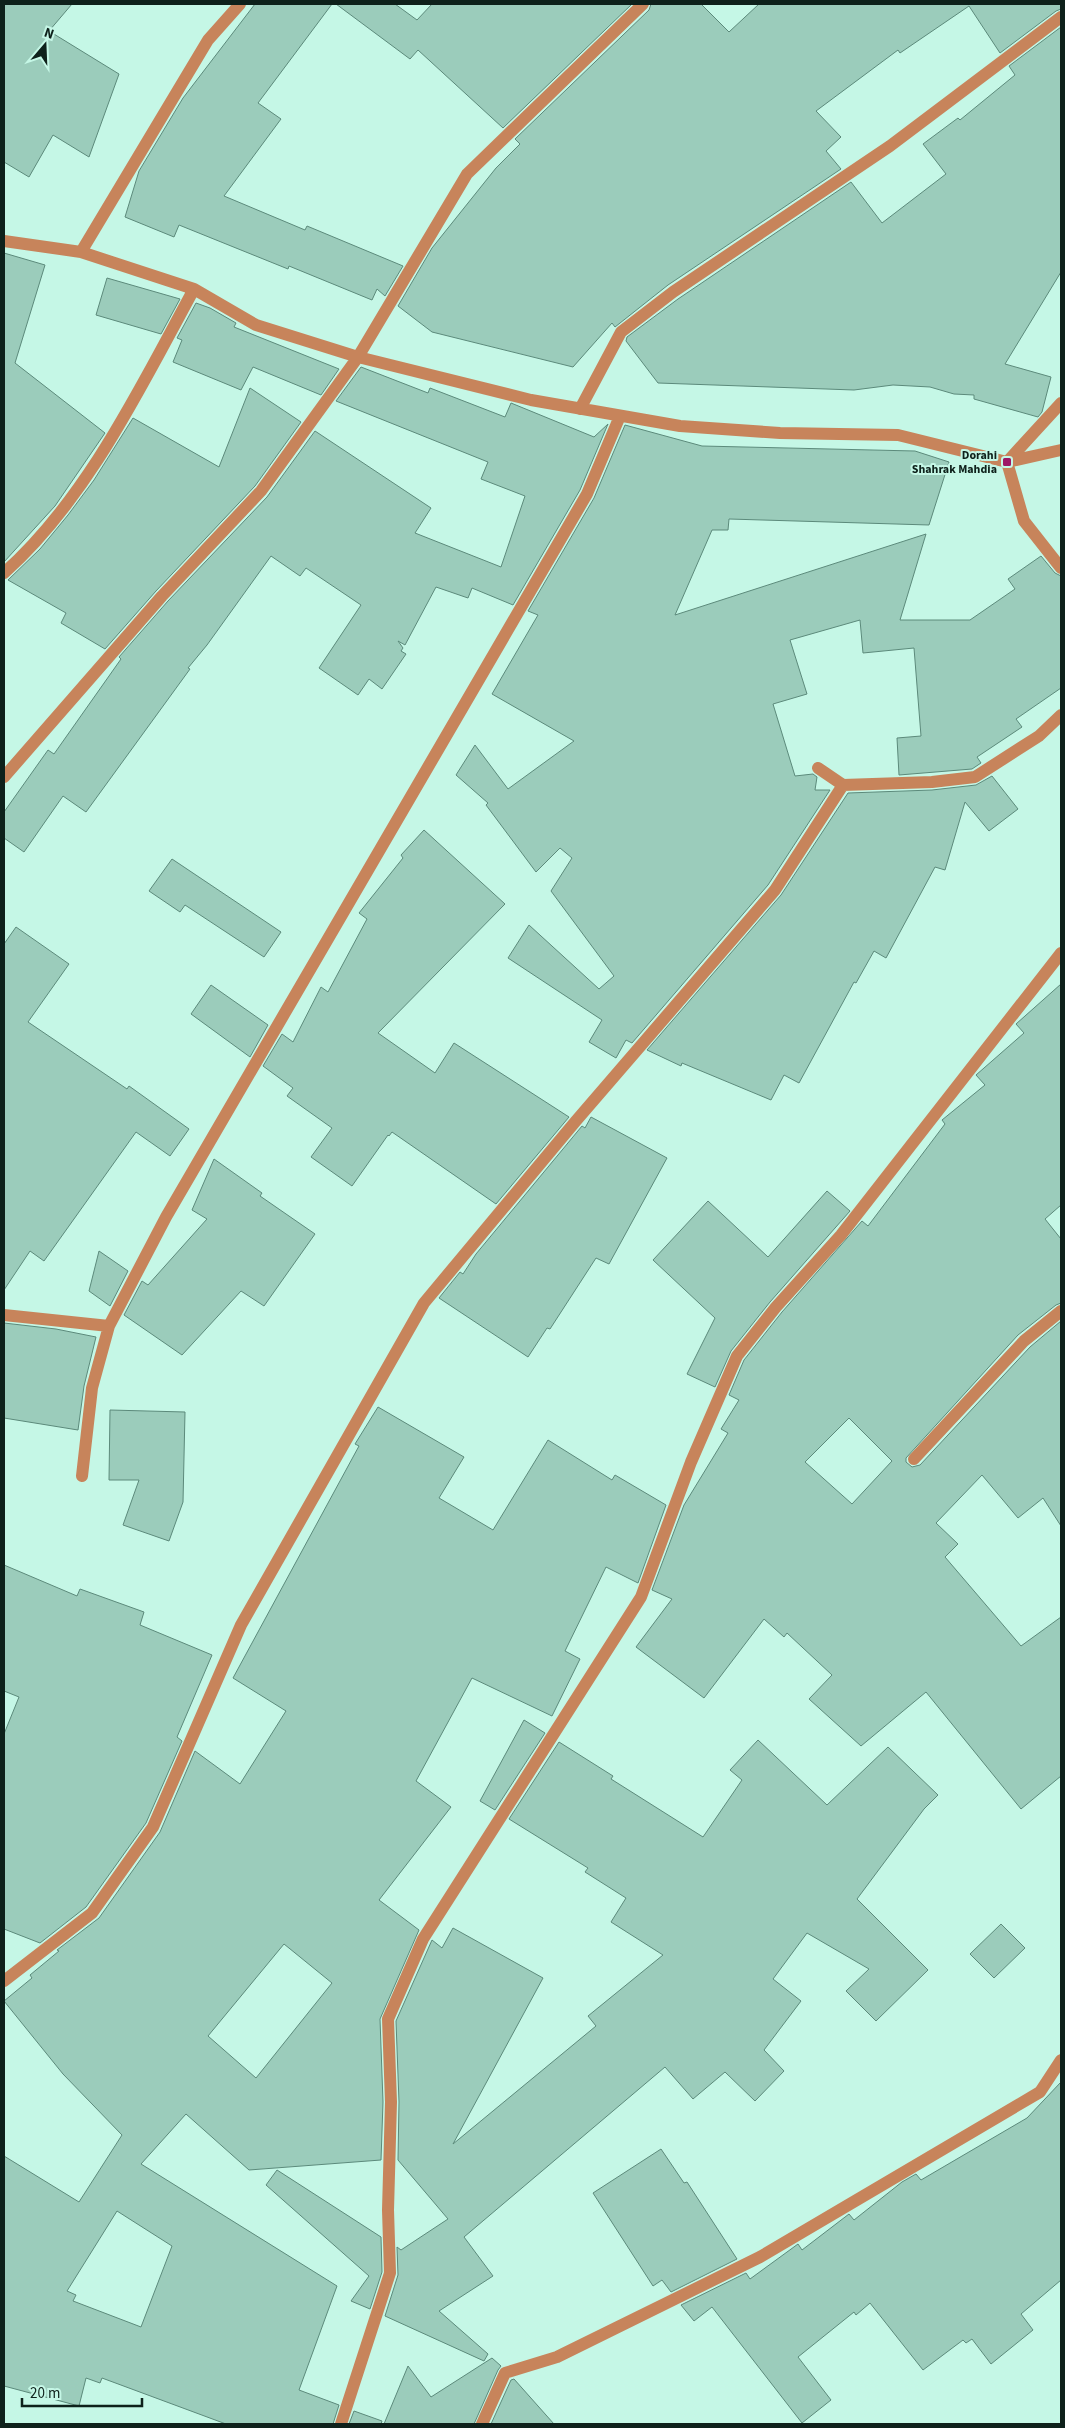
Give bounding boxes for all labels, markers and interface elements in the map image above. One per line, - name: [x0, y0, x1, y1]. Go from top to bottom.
- north arrow: [20, 20, 70, 70]
- text: N: [41, 23, 57, 45]
- place label: Dorahi Shahrak Mahdia: [912, 447, 997, 478]
- marker: Dorahi Shahrak Mahdia: [1001, 456, 1013, 468]
- scale bar: [22, 2376, 142, 2408]
- text: 20 m: [30, 2383, 60, 2404]

